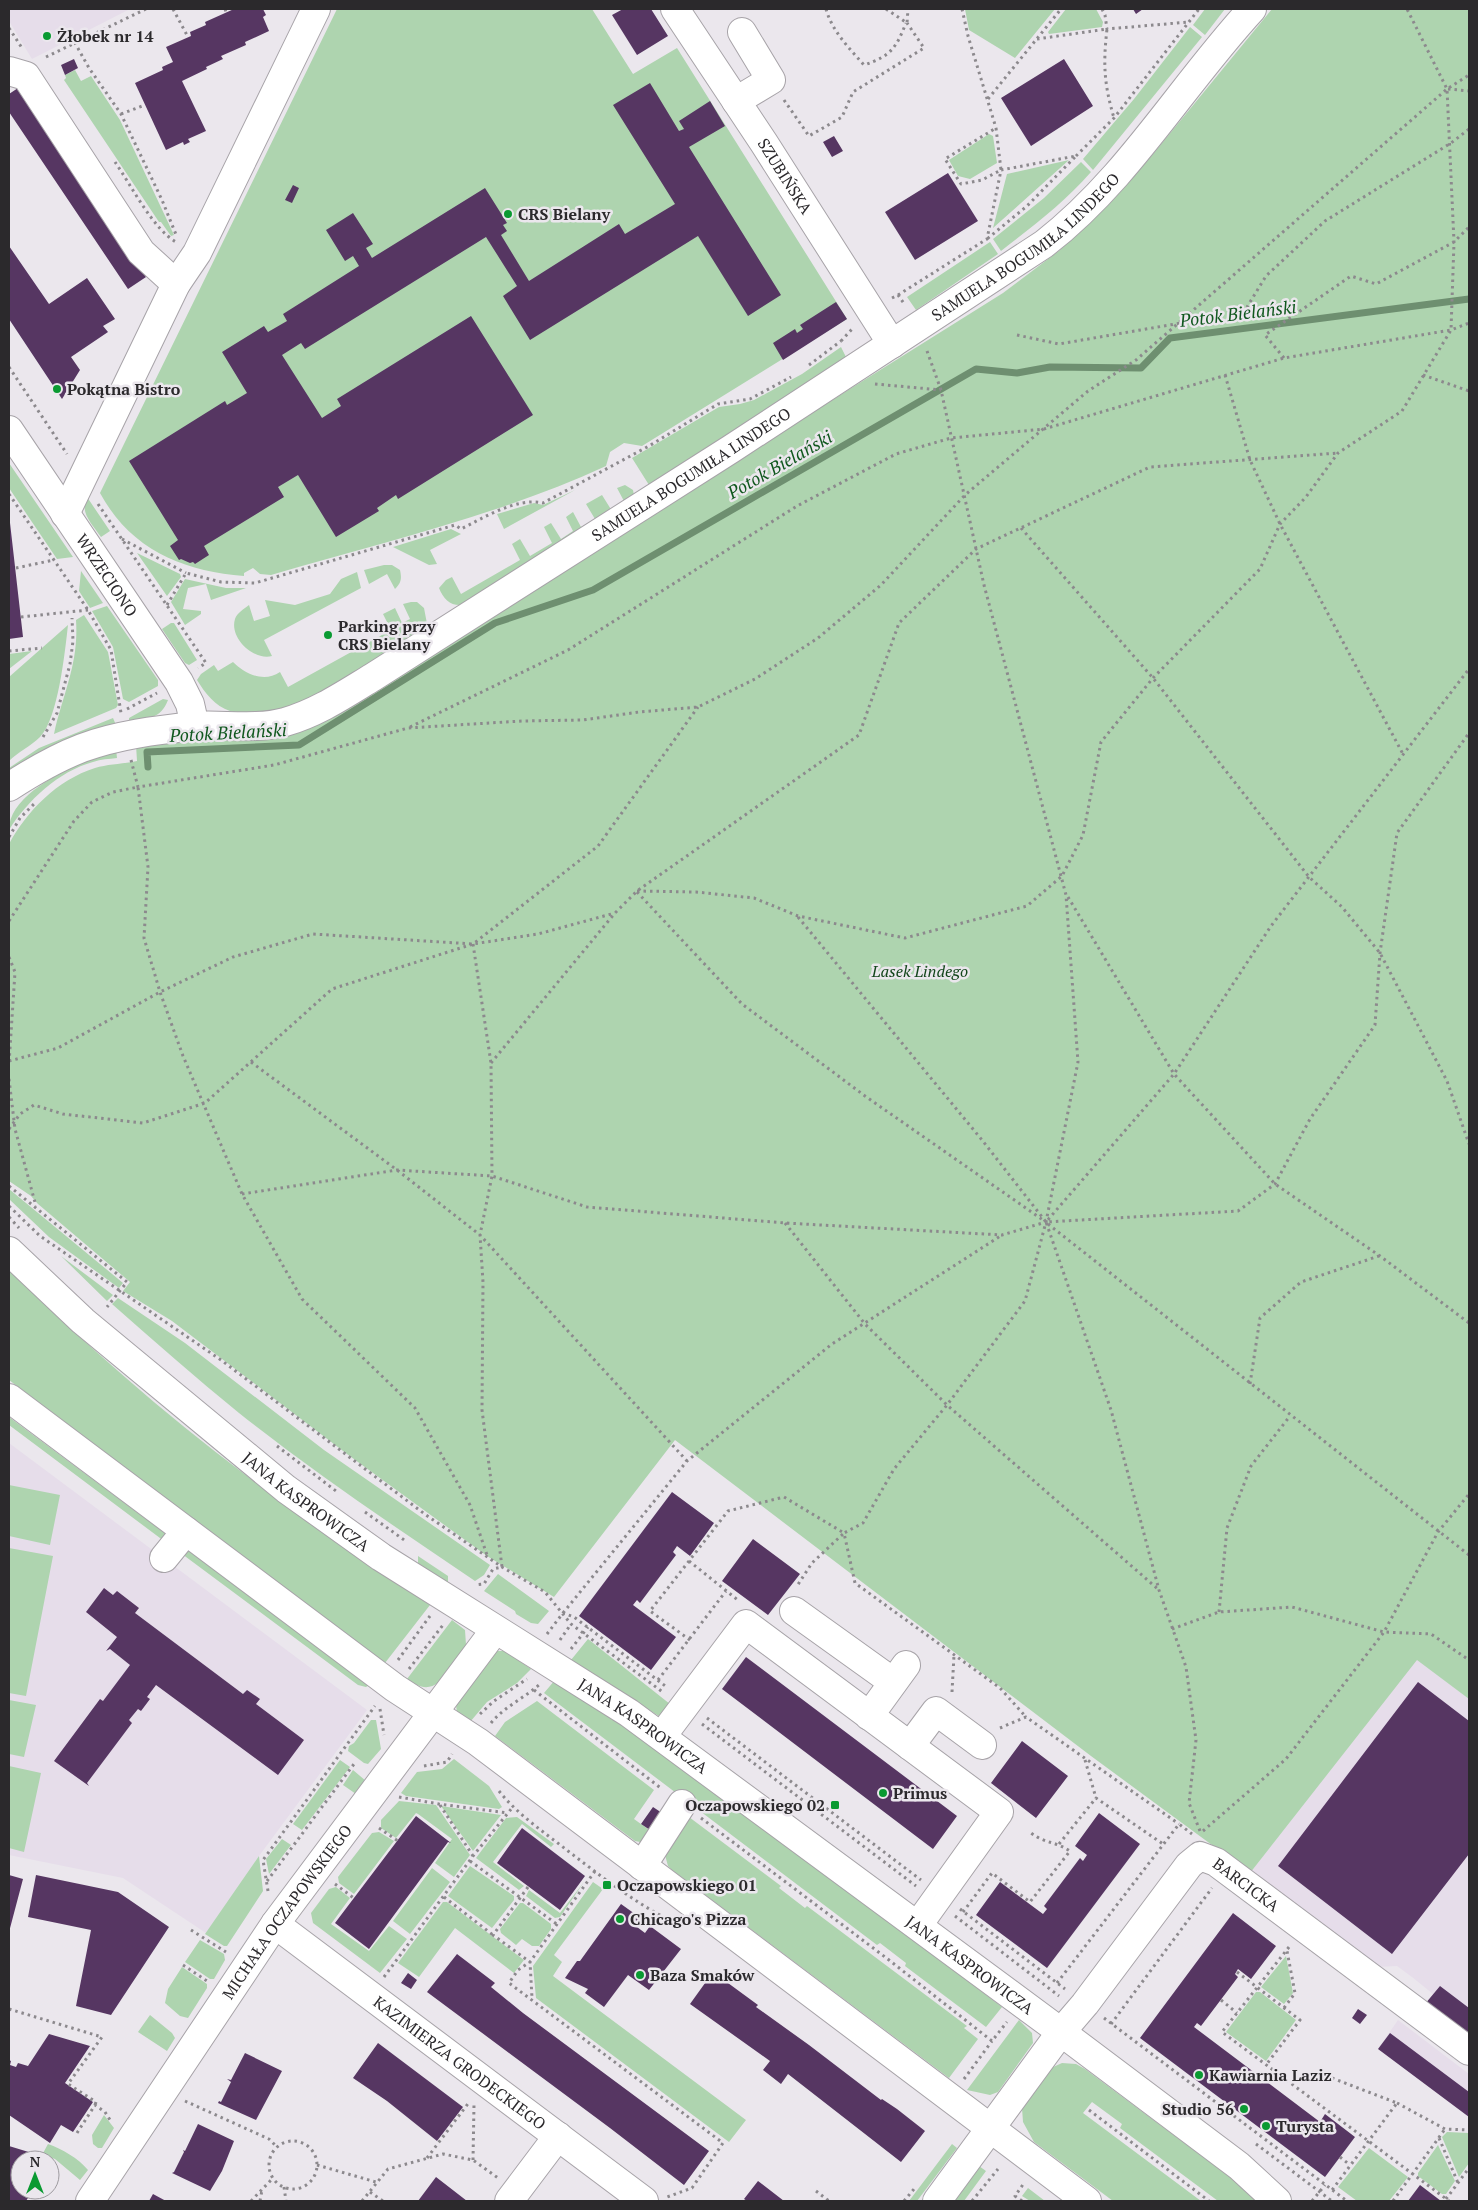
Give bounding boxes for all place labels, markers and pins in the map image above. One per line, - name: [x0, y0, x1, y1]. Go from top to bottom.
- place label: Żłobek nr 14: [57, 25, 154, 47]
- marker: Żłobek nr 14: [41, 30, 53, 42]
- place label: CRS Bielany: [518, 203, 611, 225]
- marker: CRS Bielany: [502, 208, 514, 220]
- place label: Pokątna Bistro: [67, 378, 181, 400]
- marker: Pokątna Bistro: [51, 383, 63, 395]
- place label: Parking przy CRS Bielany: [338, 615, 436, 655]
- marker: Parking przy CRS Bielany: [322, 629, 334, 641]
- place label: Primus: [893, 1782, 947, 1804]
- marker: Primus: [877, 1787, 889, 1799]
- place label: Oczapowskiego 02: [685, 1794, 825, 1816]
- marker: Oczapowskiego 02: [829, 1799, 841, 1811]
- place label: Oczapowskiego 01: [617, 1874, 757, 1896]
- marker: Oczapowskiego 01: [601, 1879, 613, 1891]
- place label: Chicago's Pizza: [630, 1908, 746, 1930]
- marker: Chicago's Pizza: [614, 1913, 626, 1925]
- place label: Baza Smaków: [650, 1964, 755, 1986]
- marker: Baza Smaków: [634, 1969, 646, 1981]
- place label: Kawiarnia Laziz: [1209, 2064, 1332, 2086]
- marker: Kawiarnia Laziz: [1193, 2069, 1205, 2081]
- place label: Studio 56: [1162, 2098, 1234, 2120]
- marker: Studio 56: [1238, 2103, 1250, 2115]
- place label: Turysta: [1276, 2115, 1334, 2137]
- marker: Turysta: [1260, 2120, 1272, 2132]

